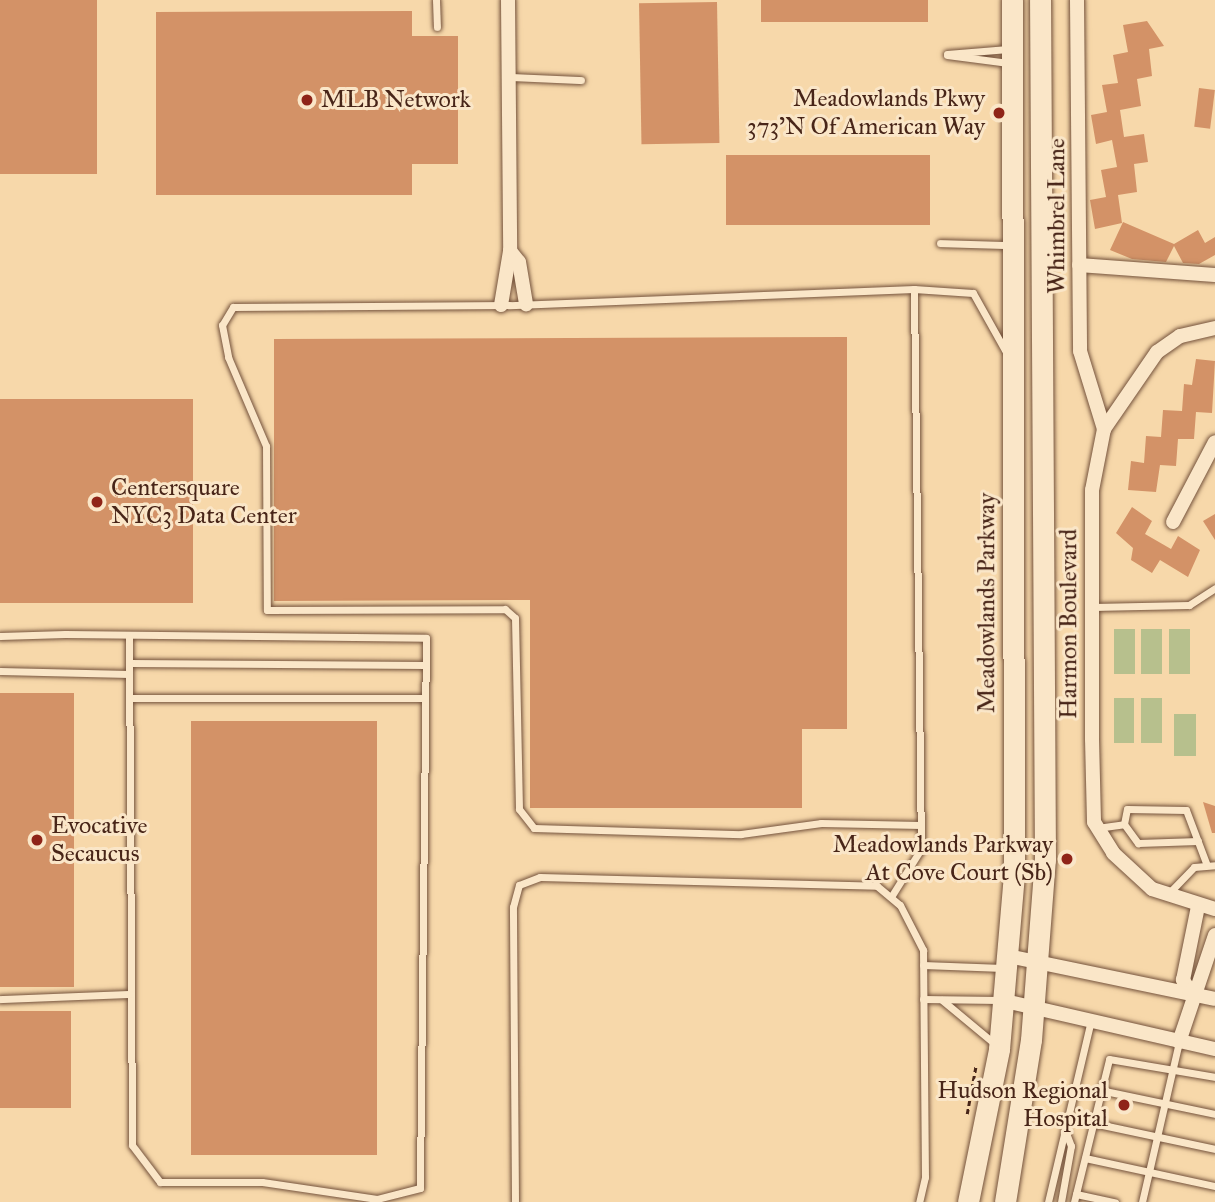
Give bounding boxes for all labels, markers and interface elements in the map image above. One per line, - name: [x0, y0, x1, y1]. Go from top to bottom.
- place label: Meadowlands Pkwy 373'N Of American Way: [747, 85, 985, 141]
- place label: MLB Network: [321, 86, 471, 114]
- marker: MLB Network: [299, 92, 315, 108]
- marker: Meadowlands Pkwy 373'N Of American Way: [991, 105, 1007, 121]
- street label: Whimbrel Lane: [1043, 138, 1071, 294]
- place label: Centersquare NYC3 Data Center: [111, 474, 297, 530]
- street label: Meadowlands Parkway: [973, 493, 1001, 713]
- marker: Centersquare NYC3 Data Center: [89, 494, 105, 510]
- street label: Harmon Boulevard: [1055, 529, 1083, 719]
- place label: Evocative Secaucus: [51, 812, 148, 868]
- place label: Meadowlands Parkway At Cove Court (Sb): [833, 831, 1053, 887]
- marker: Evocative Secaucus: [29, 832, 45, 848]
- marker: Meadowlands Parkway At Cove Court (Sb): [1059, 851, 1075, 867]
- place label: Hudson Regional Hospital: [937, 1077, 1108, 1133]
- marker: Hudson Regional Hospital: [1114, 1095, 1134, 1115]

